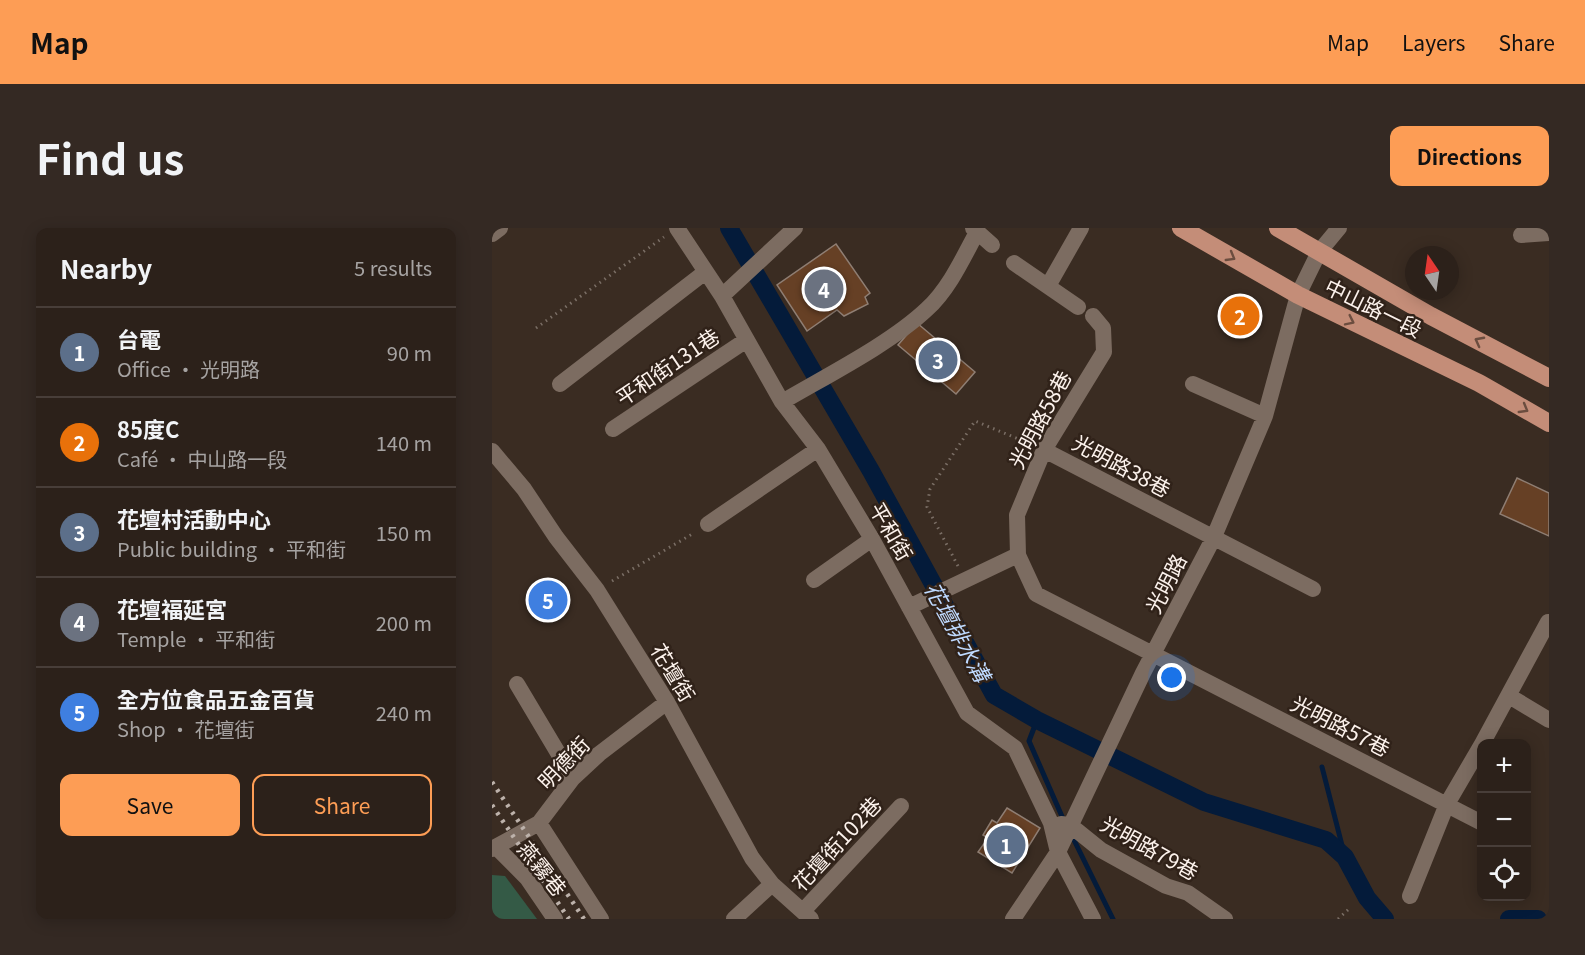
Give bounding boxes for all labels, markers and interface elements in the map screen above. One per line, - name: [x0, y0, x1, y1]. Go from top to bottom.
- text: Map: [30, 22, 88, 62]
- text: Map: [1327, 27, 1369, 57]
- text: Layers: [1402, 27, 1465, 57]
- text: Share: [1498, 27, 1555, 57]
- text: Find us: [36, 126, 184, 187]
- button: Directions: [1390, 126, 1549, 186]
- north arrow: [1405, 246, 1459, 300]
- text: Nearby: [60, 249, 152, 286]
- one-way arrow: [1225, 250, 1235, 261]
- text: 5 results: [354, 253, 432, 282]
- pin: 4: [804, 266, 844, 312]
- street label: 中山路一段: [1320, 271, 1428, 343]
- pin: 2: [1220, 294, 1260, 338]
- one-way arrow: [1344, 313, 1355, 325]
- street label: 平和街131巷: [609, 320, 725, 412]
- text: 台電: [117, 322, 161, 354]
- one-way arrow: [1474, 337, 1485, 348]
- text: 1: [74, 338, 85, 367]
- text: 90 m: [387, 338, 432, 367]
- pin: 3: [918, 338, 958, 382]
- text: Office · 光明路: [117, 354, 260, 383]
- street label: 光明路58巷: [1001, 365, 1077, 473]
- one-way arrow: [1518, 402, 1529, 413]
- text: 85度C: [117, 412, 179, 444]
- street label: 光明路38巷: [1068, 427, 1176, 503]
- text: 2: [74, 428, 85, 457]
- text: 140 m: [376, 428, 432, 457]
- text: Café · 中山路一段: [117, 444, 287, 473]
- street label: 平和街: [863, 496, 921, 566]
- text: 花壇村活動中心: [117, 502, 271, 534]
- text: 3: [74, 518, 85, 547]
- text: 150 m: [376, 518, 432, 547]
- text: Public building · 平和街: [117, 534, 346, 563]
- street label: 光明路: [1137, 548, 1193, 618]
- water label: 花壇排水溝: [918, 575, 1001, 689]
- pin: 5: [528, 578, 568, 622]
- text: 花壇福延宮: [117, 592, 227, 624]
- text: 4: [74, 608, 85, 637]
- text: 200 m: [376, 608, 432, 637]
- text: Temple · 平和街: [117, 624, 275, 653]
- street label: 花壇街: [645, 637, 703, 707]
- your location: [1157, 663, 1186, 692]
- text: 全方位食品五金百貨: [117, 682, 315, 714]
- street label: 光明路57巷: [1286, 687, 1396, 763]
- text: 5: [74, 698, 85, 727]
- text: 240 m: [376, 698, 432, 727]
- text: Shop · 花壇街: [117, 714, 255, 743]
- street label: 明德街: [530, 729, 596, 795]
- map controls: [1477, 739, 1531, 901]
- button: +: [1477, 739, 1531, 793]
- button: Save: [60, 774, 240, 836]
- button: Share: [252, 774, 432, 836]
- street label: 花壇街102巷: [784, 789, 888, 897]
- button: −: [1477, 793, 1531, 847]
- street label: 光明路79巷: [1096, 808, 1204, 886]
- pin: 1: [986, 822, 1026, 868]
- street label: 燕霧巷: [512, 834, 574, 902]
- button: locate: [1477, 847, 1531, 901]

